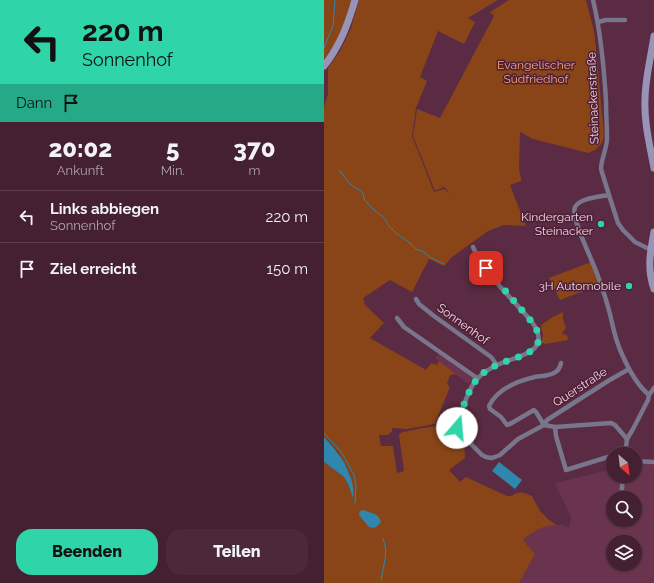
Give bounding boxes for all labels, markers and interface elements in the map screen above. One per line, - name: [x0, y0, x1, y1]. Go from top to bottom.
- text: 220 m: [82, 15, 164, 48]
- icon: left: [16, 16, 68, 68]
- text: Sonnenhof: [82, 49, 173, 70]
- street label: Steinackerstraße: [584, 52, 602, 144]
- park label: Evangelischer Südfriedhof: [497, 58, 576, 86]
- icon: arrive: [60, 92, 82, 114]
- text: Dann: [16, 94, 52, 112]
- text: 20:02: [48, 134, 112, 163]
- text: 5: [166, 134, 180, 163]
- text: 370: [233, 134, 276, 163]
- text: Ankunft: [57, 163, 104, 178]
- text: Min.: [161, 163, 185, 178]
- text: m: [248, 163, 260, 178]
- text: Links abbiegen: [50, 200, 159, 218]
- icon: left: [16, 206, 38, 228]
- text: 220 m: [266, 208, 308, 226]
- place label: Kindergarten Steinacker: [521, 210, 594, 238]
- text: Sonnenhof: [50, 218, 116, 233]
- marker: Kindergarten Steinacker: [596, 219, 606, 229]
- pin: [469, 251, 503, 285]
- icon: arrive: [475, 257, 497, 279]
- icon: arrive: [16, 258, 38, 280]
- text: Ziel erreicht: [50, 260, 137, 278]
- text: 150 m: [267, 260, 308, 278]
- place label: 3H Automobile: [538, 279, 621, 293]
- marker: 3H Automobile: [624, 281, 634, 291]
- street label: Sonnenhof: [434, 301, 492, 348]
- street label: Querstraße: [550, 364, 610, 410]
- position arrow: [436, 407, 478, 449]
- north arrow: [606, 447, 642, 483]
- map controls: [606, 447, 642, 571]
- button: search: [606, 491, 642, 527]
- button: Beenden: [16, 529, 158, 575]
- button: Teilen: [166, 529, 308, 575]
- button: layers: [606, 535, 642, 571]

